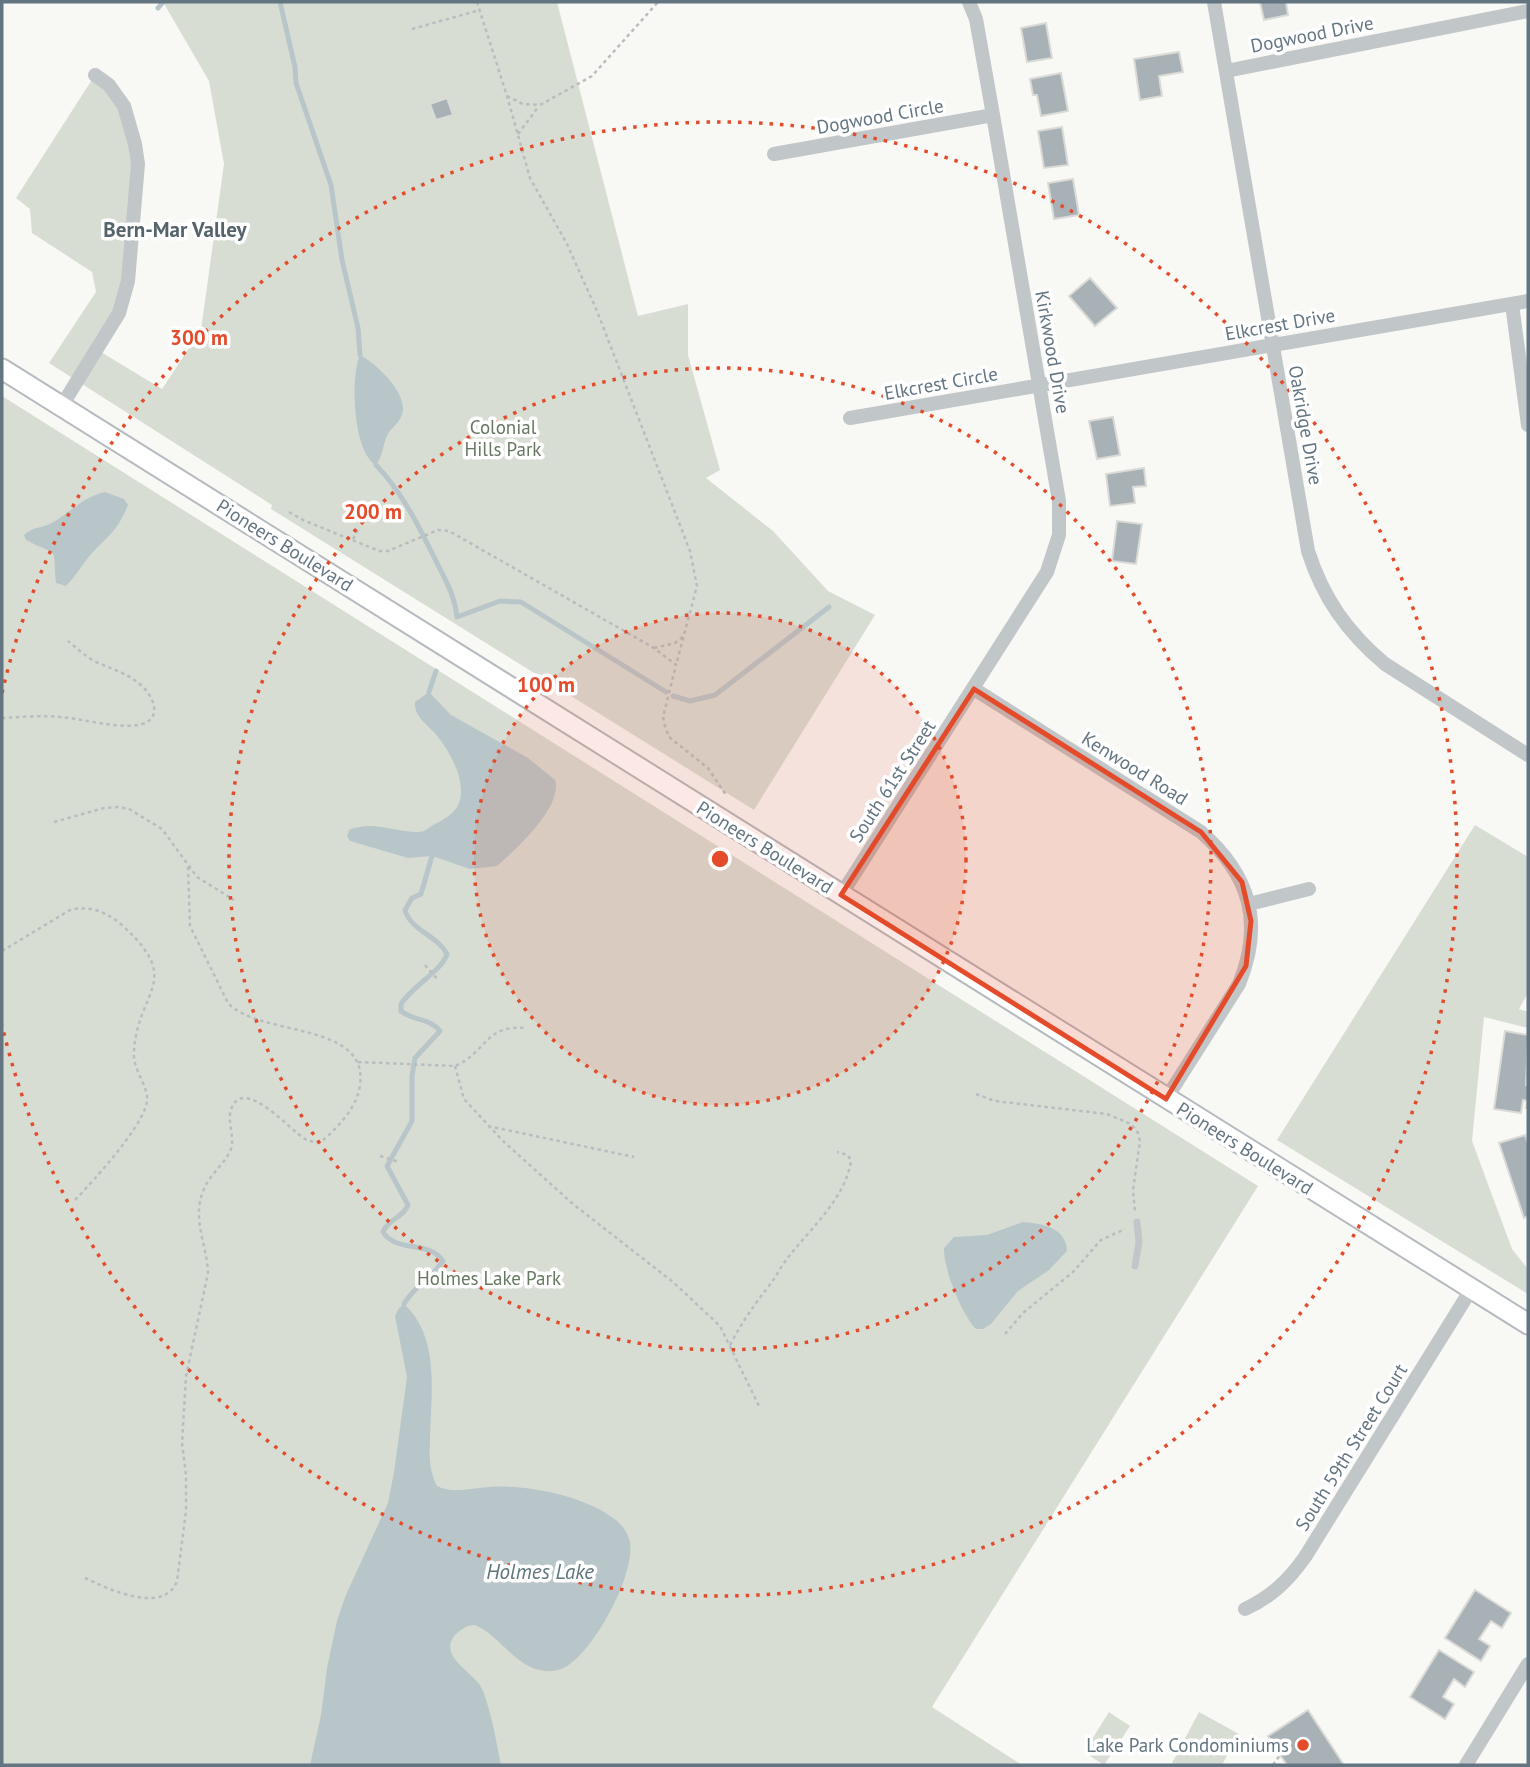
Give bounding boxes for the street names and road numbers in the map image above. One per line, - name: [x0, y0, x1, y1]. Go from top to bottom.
- street label: Dogwood Drive: [1248, 10, 1376, 58]
- street label: Dogwood Circle: [815, 93, 945, 139]
- street label: Kirkwood Drive: [1030, 289, 1076, 415]
- street label: Elkcrest Drive: [1223, 303, 1337, 345]
- street label: Elkcrest Circle: [882, 361, 1000, 405]
- street label: Oakridge Drive: [1284, 363, 1328, 487]
- street label: Pioneers Boulevard: [212, 493, 358, 597]
- street label: South 61st Street: [843, 715, 941, 847]
- street label: Kenwood Road: [1078, 726, 1192, 810]
- street label: Pioneers Boulevard: [692, 795, 838, 899]
- street label: Pioneers Boulevard: [1172, 1096, 1318, 1200]
- street label: South 59th Street Court: [1290, 1358, 1413, 1535]

